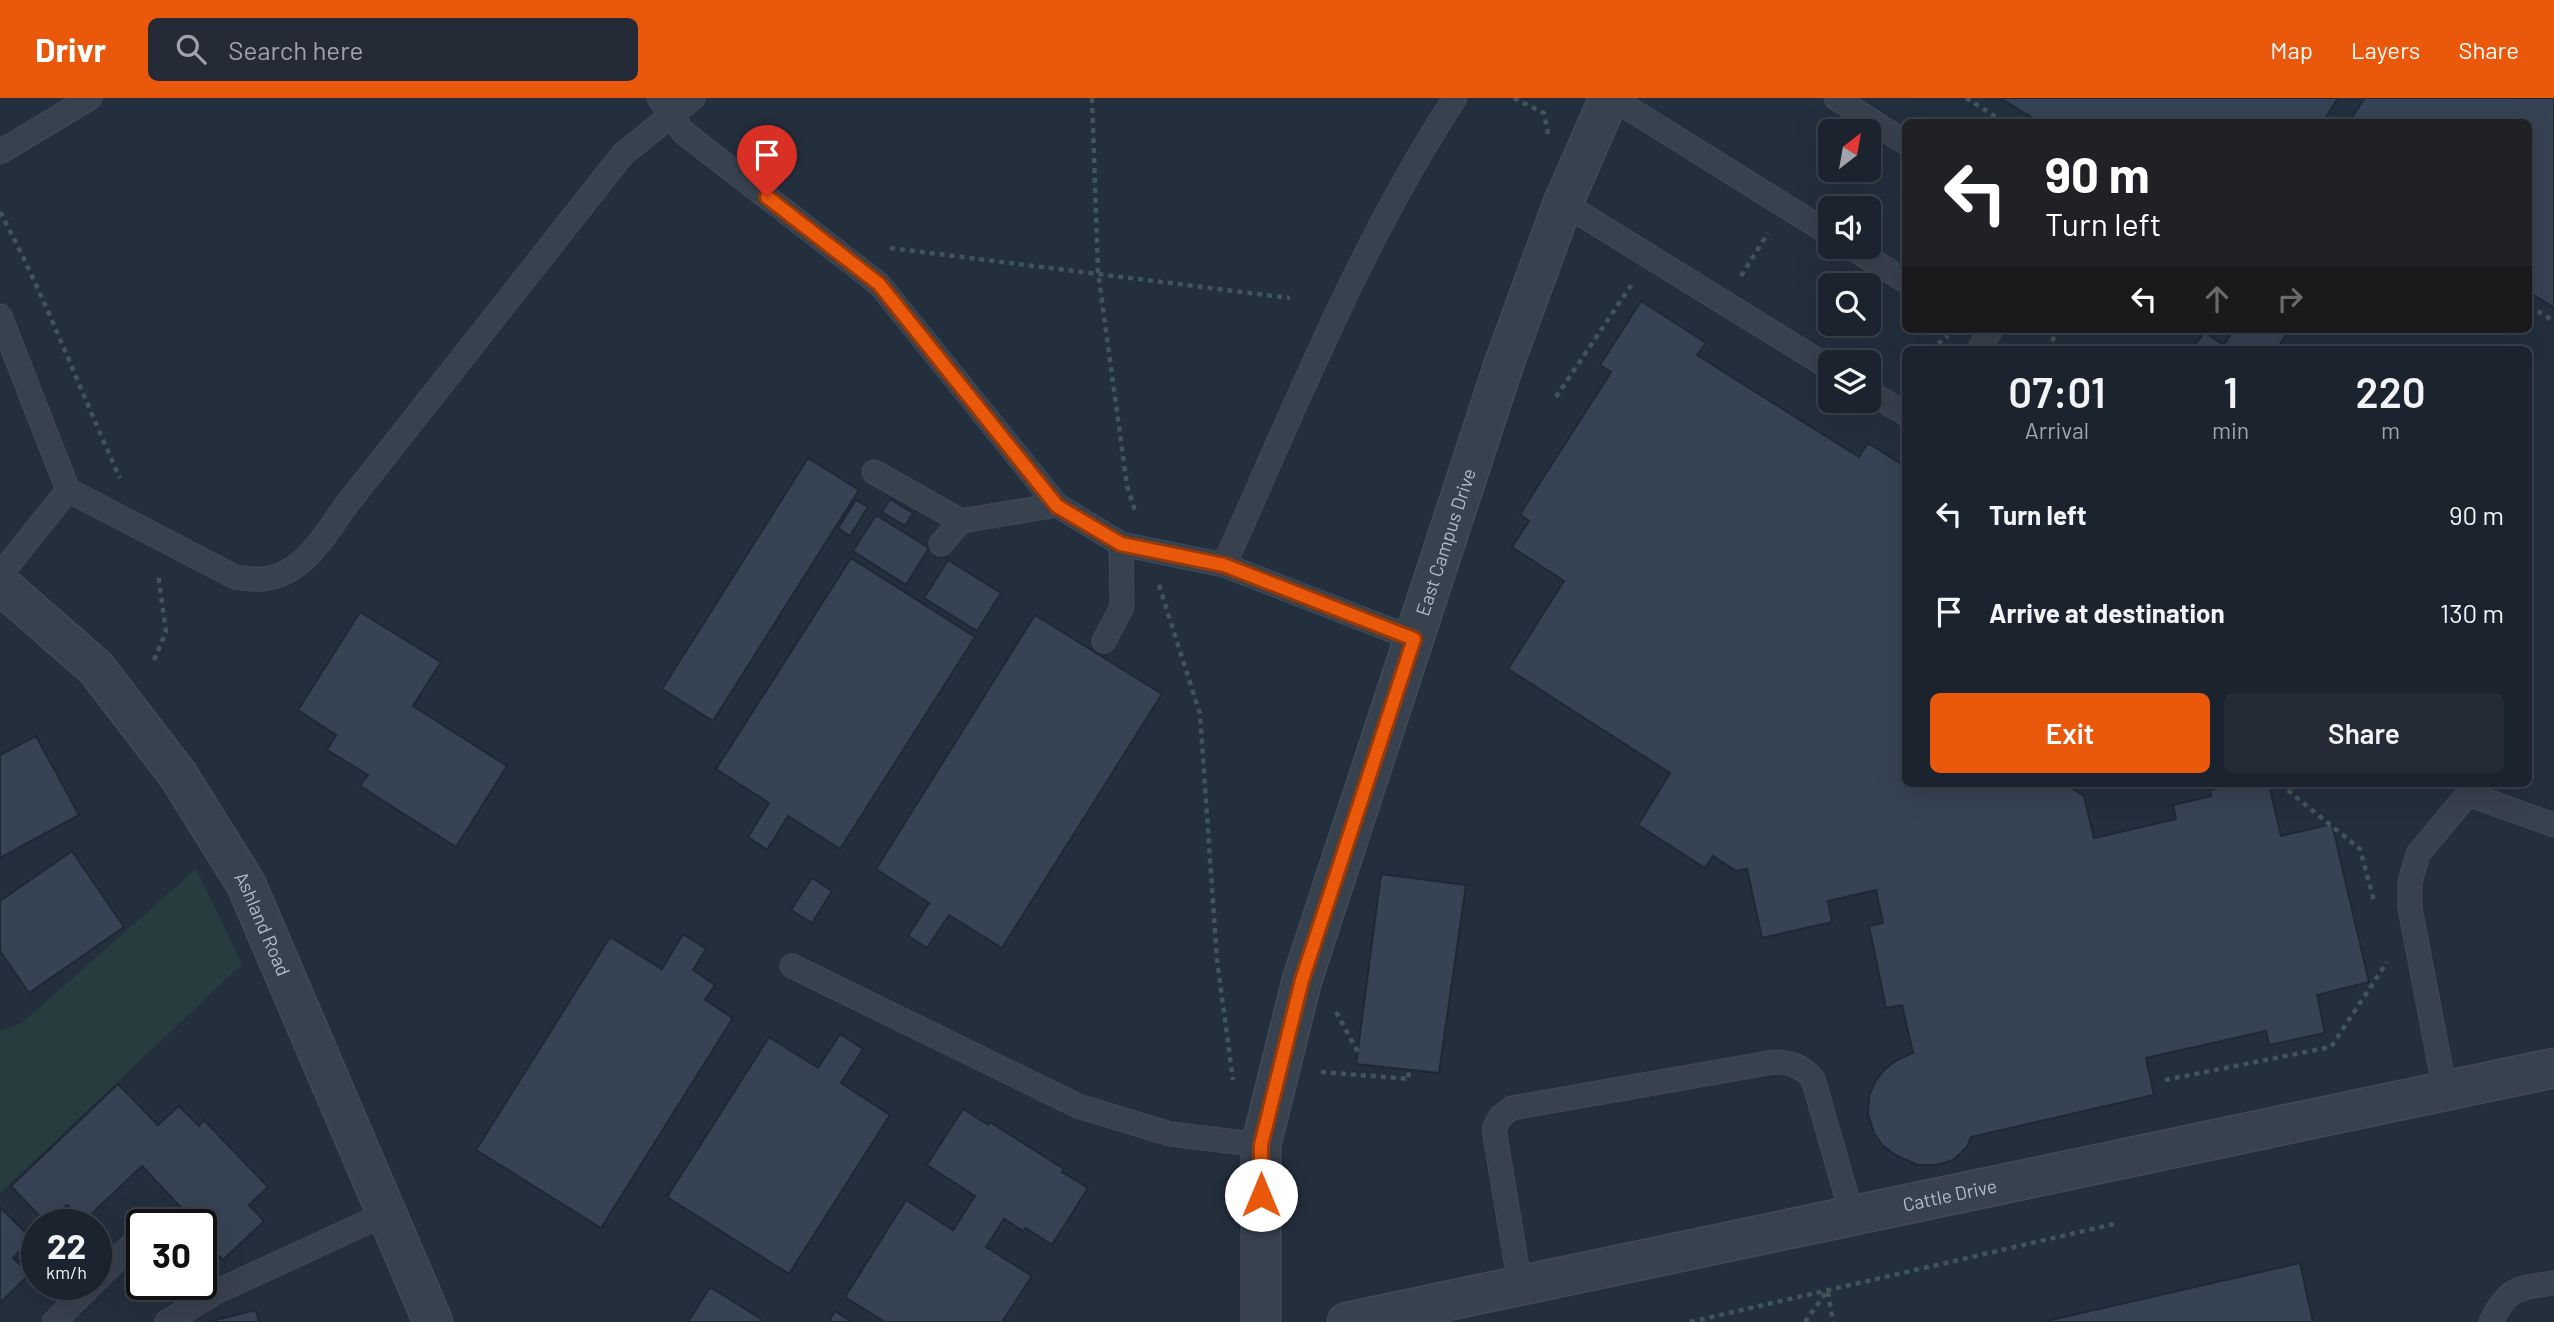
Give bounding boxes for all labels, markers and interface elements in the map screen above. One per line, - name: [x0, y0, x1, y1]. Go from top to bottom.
- search box: [148, 18, 638, 81]
- text: Drivr: [35, 29, 106, 69]
- icon: search: [172, 30, 210, 68]
- text: Search here: [228, 34, 363, 65]
- text: Map: [2270, 35, 2313, 64]
- text: Layers: [2351, 35, 2420, 64]
- text: Share: [2458, 35, 2519, 64]
- north arrow: [1818, 119, 1881, 182]
- map controls: [1818, 119, 1881, 413]
- pin: [737, 125, 797, 197]
- icon: arrive: [748, 136, 786, 174]
- text: 90 m: [2045, 144, 2150, 203]
- icon: left: [1930, 147, 2021, 238]
- button: sound: [1818, 196, 1881, 259]
- text: Turn left: [2045, 204, 2162, 242]
- button: search: [1818, 273, 1881, 336]
- icon: left: [2125, 280, 2163, 318]
- icon: ahead: [2198, 280, 2236, 318]
- icon: right: [2271, 280, 2309, 318]
- button: layers: [1818, 350, 1881, 413]
- text: 07:01: [2008, 366, 2106, 416]
- text: 1: [2223, 366, 2238, 416]
- text: 220: [2356, 366, 2426, 416]
- text: Arrival: [2025, 416, 2089, 444]
- text: min: [2212, 416, 2249, 444]
- text: m: [2381, 416, 2400, 444]
- street label: East Campus Drive: [1410, 465, 1480, 619]
- icon: left: [1930, 495, 1968, 533]
- text: Turn left: [1989, 499, 2087, 530]
- text: 90 m: [2449, 499, 2504, 530]
- icon: arrive: [1930, 593, 1968, 631]
- text: Arrive at destination: [1989, 597, 2225, 628]
- text: 130 m: [2440, 597, 2504, 628]
- button: Exit: [1930, 693, 2210, 773]
- button: Share: [2224, 693, 2504, 773]
- street label: Ashland Road: [230, 867, 296, 979]
- position arrow: [1224, 1158, 1298, 1232]
- street label: Cattle Drive: [1901, 1174, 1999, 1216]
- speed limit sign: 30: [126, 1209, 217, 1300]
- text: 22: [47, 1224, 86, 1266]
- text: km/h: [46, 1261, 87, 1283]

